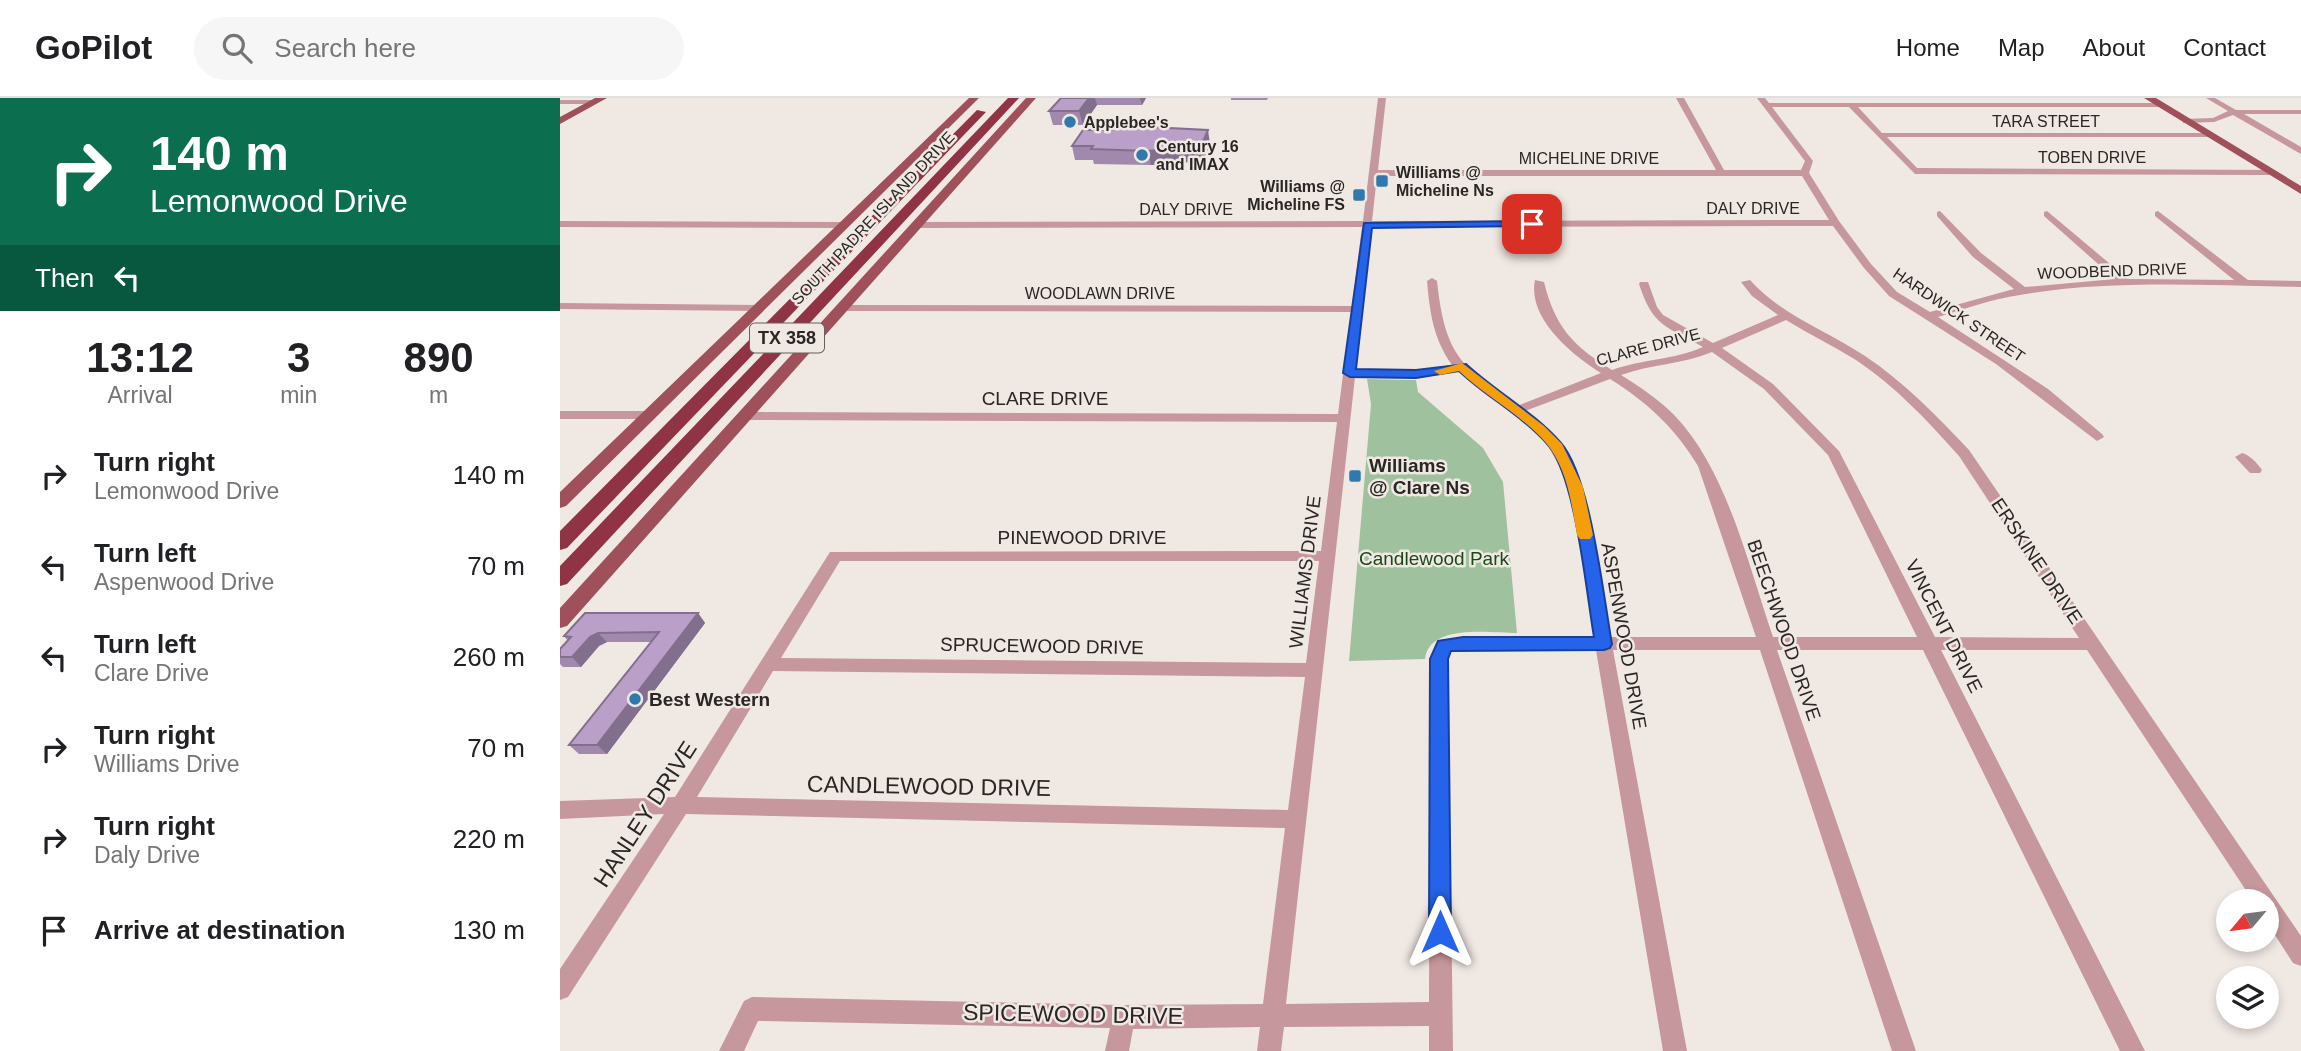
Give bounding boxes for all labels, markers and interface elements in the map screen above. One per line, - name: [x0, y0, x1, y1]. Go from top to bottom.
- search box: [194, 17, 684, 80]
- text: GoPilot: [35, 29, 152, 66]
- icon: search: [218, 29, 256, 67]
- text: Search here: [274, 33, 416, 63]
- text: Home: [1896, 34, 1960, 61]
- text: Map: [1998, 34, 2045, 61]
- text: About: [2083, 34, 2145, 61]
- text: Contact: [2183, 34, 2266, 61]
- street label: TARA STREET: [1992, 113, 2100, 130]
- marker: Applebee's: [1062, 114, 1078, 130]
- place label: Applebee's: [1084, 114, 1169, 131]
- icon: right: [35, 126, 126, 217]
- text: 140 m: [150, 126, 289, 180]
- street label: SOUTH PADRE ISLAND DRIVE: [788, 128, 958, 308]
- place label: Century 16 and IMAX: [1156, 138, 1239, 173]
- marker: Century 16 and IMAX: [1134, 147, 1150, 163]
- street label: TOBEN DRIVE: [2038, 149, 2146, 166]
- street label: MICHELINE DRIVE: [1519, 150, 1659, 167]
- place label: Williams @ Micheline Ns: [1396, 164, 1494, 199]
- marker: Williams @ Micheline Ns: [1374, 173, 1390, 189]
- place label: Williams @ Micheline FS: [1247, 178, 1345, 213]
- text: Lemonwood Drive: [150, 183, 408, 219]
- marker: Williams @ Micheline FS: [1351, 187, 1367, 203]
- pin: [1502, 194, 1562, 254]
- street label: DALY DRIVE: [1706, 200, 1800, 217]
- street label: DALY DRIVE: [1139, 201, 1233, 218]
- icon: arrive: [1513, 205, 1551, 243]
- icon: left: [108, 259, 146, 297]
- street label: WOODBEND DRIVE: [2037, 260, 2187, 282]
- text: Then: [35, 263, 94, 293]
- street label: HARDWICK STREET: [1890, 265, 2028, 365]
- street label: WOODLAWN DRIVE: [1025, 285, 1175, 302]
- road number: TX 358: [750, 324, 824, 352]
- street label: CLARE DRIVE: [1594, 325, 1702, 369]
- text: 13:12: [86, 334, 194, 381]
- text: 3: [287, 334, 310, 381]
- text: 890: [404, 334, 474, 381]
- text: Arrival: [107, 382, 173, 408]
- text: min: [280, 382, 317, 408]
- text: m: [429, 382, 448, 408]
- street label: CLARE DRIVE: [982, 388, 1108, 409]
- text: Turn right: [94, 447, 215, 477]
- place label: Williams @ Clare Ns: [1369, 455, 1470, 498]
- icon: right: [35, 457, 73, 495]
- text: 140 m: [453, 460, 525, 490]
- marker: Williams @ Clare Ns: [1347, 468, 1363, 484]
- text: Lemonwood Drive: [94, 478, 279, 504]
- street label: WILLIAMS DRIVE: [1285, 494, 1325, 650]
- street label: ERSKINE DRIVE: [1987, 494, 2087, 628]
- street label: PINEWOOD DRIVE: [998, 527, 1166, 548]
- street label: BEECHWOOD DRIVE: [1743, 537, 1825, 723]
- text: Turn left: [94, 538, 196, 568]
- street label: ASPENWOOD DRIVE: [1597, 541, 1651, 731]
- icon: left: [35, 548, 73, 586]
- park label: Candlewood Park: [1359, 548, 1509, 569]
- text: 70 m: [467, 551, 525, 581]
- street label: VINCENT DRIVE: [1901, 556, 1987, 696]
- text: Aspenwood Drive: [94, 569, 274, 595]
- text: Turn left: [94, 629, 196, 659]
- street label: SPRUCEWOOD DRIVE: [940, 634, 1144, 658]
- icon: left: [35, 639, 73, 677]
- text: 260 m: [453, 642, 525, 672]
- text: Clare Drive: [94, 660, 209, 686]
- place label: Best Western: [649, 689, 770, 710]
- marker: Best Western: [627, 691, 643, 707]
- text: Turn right: [94, 720, 215, 750]
- icon: right: [35, 730, 73, 768]
- text: 70 m: [467, 733, 525, 763]
- street label: HANLEY DRIVE: [588, 736, 702, 892]
- text: Williams Drive: [94, 751, 240, 777]
- street label: CANDLEWOOD DRIVE: [807, 771, 1051, 801]
- text: Turn right: [94, 811, 215, 841]
- icon: right: [35, 821, 73, 859]
- text: 220 m: [453, 824, 525, 854]
- text: Daly Drive: [94, 842, 200, 868]
- north arrow: [2216, 889, 2278, 952]
- map controls: [2216, 889, 2279, 1029]
- position arrow: [1403, 895, 1477, 969]
- icon: arrive: [35, 912, 73, 950]
- text: Arrive at destination: [94, 915, 345, 945]
- text: 130 m: [453, 915, 525, 945]
- button: layers: [2216, 966, 2279, 1029]
- street label: SPICEWOOD DRIVE: [963, 999, 1183, 1029]

